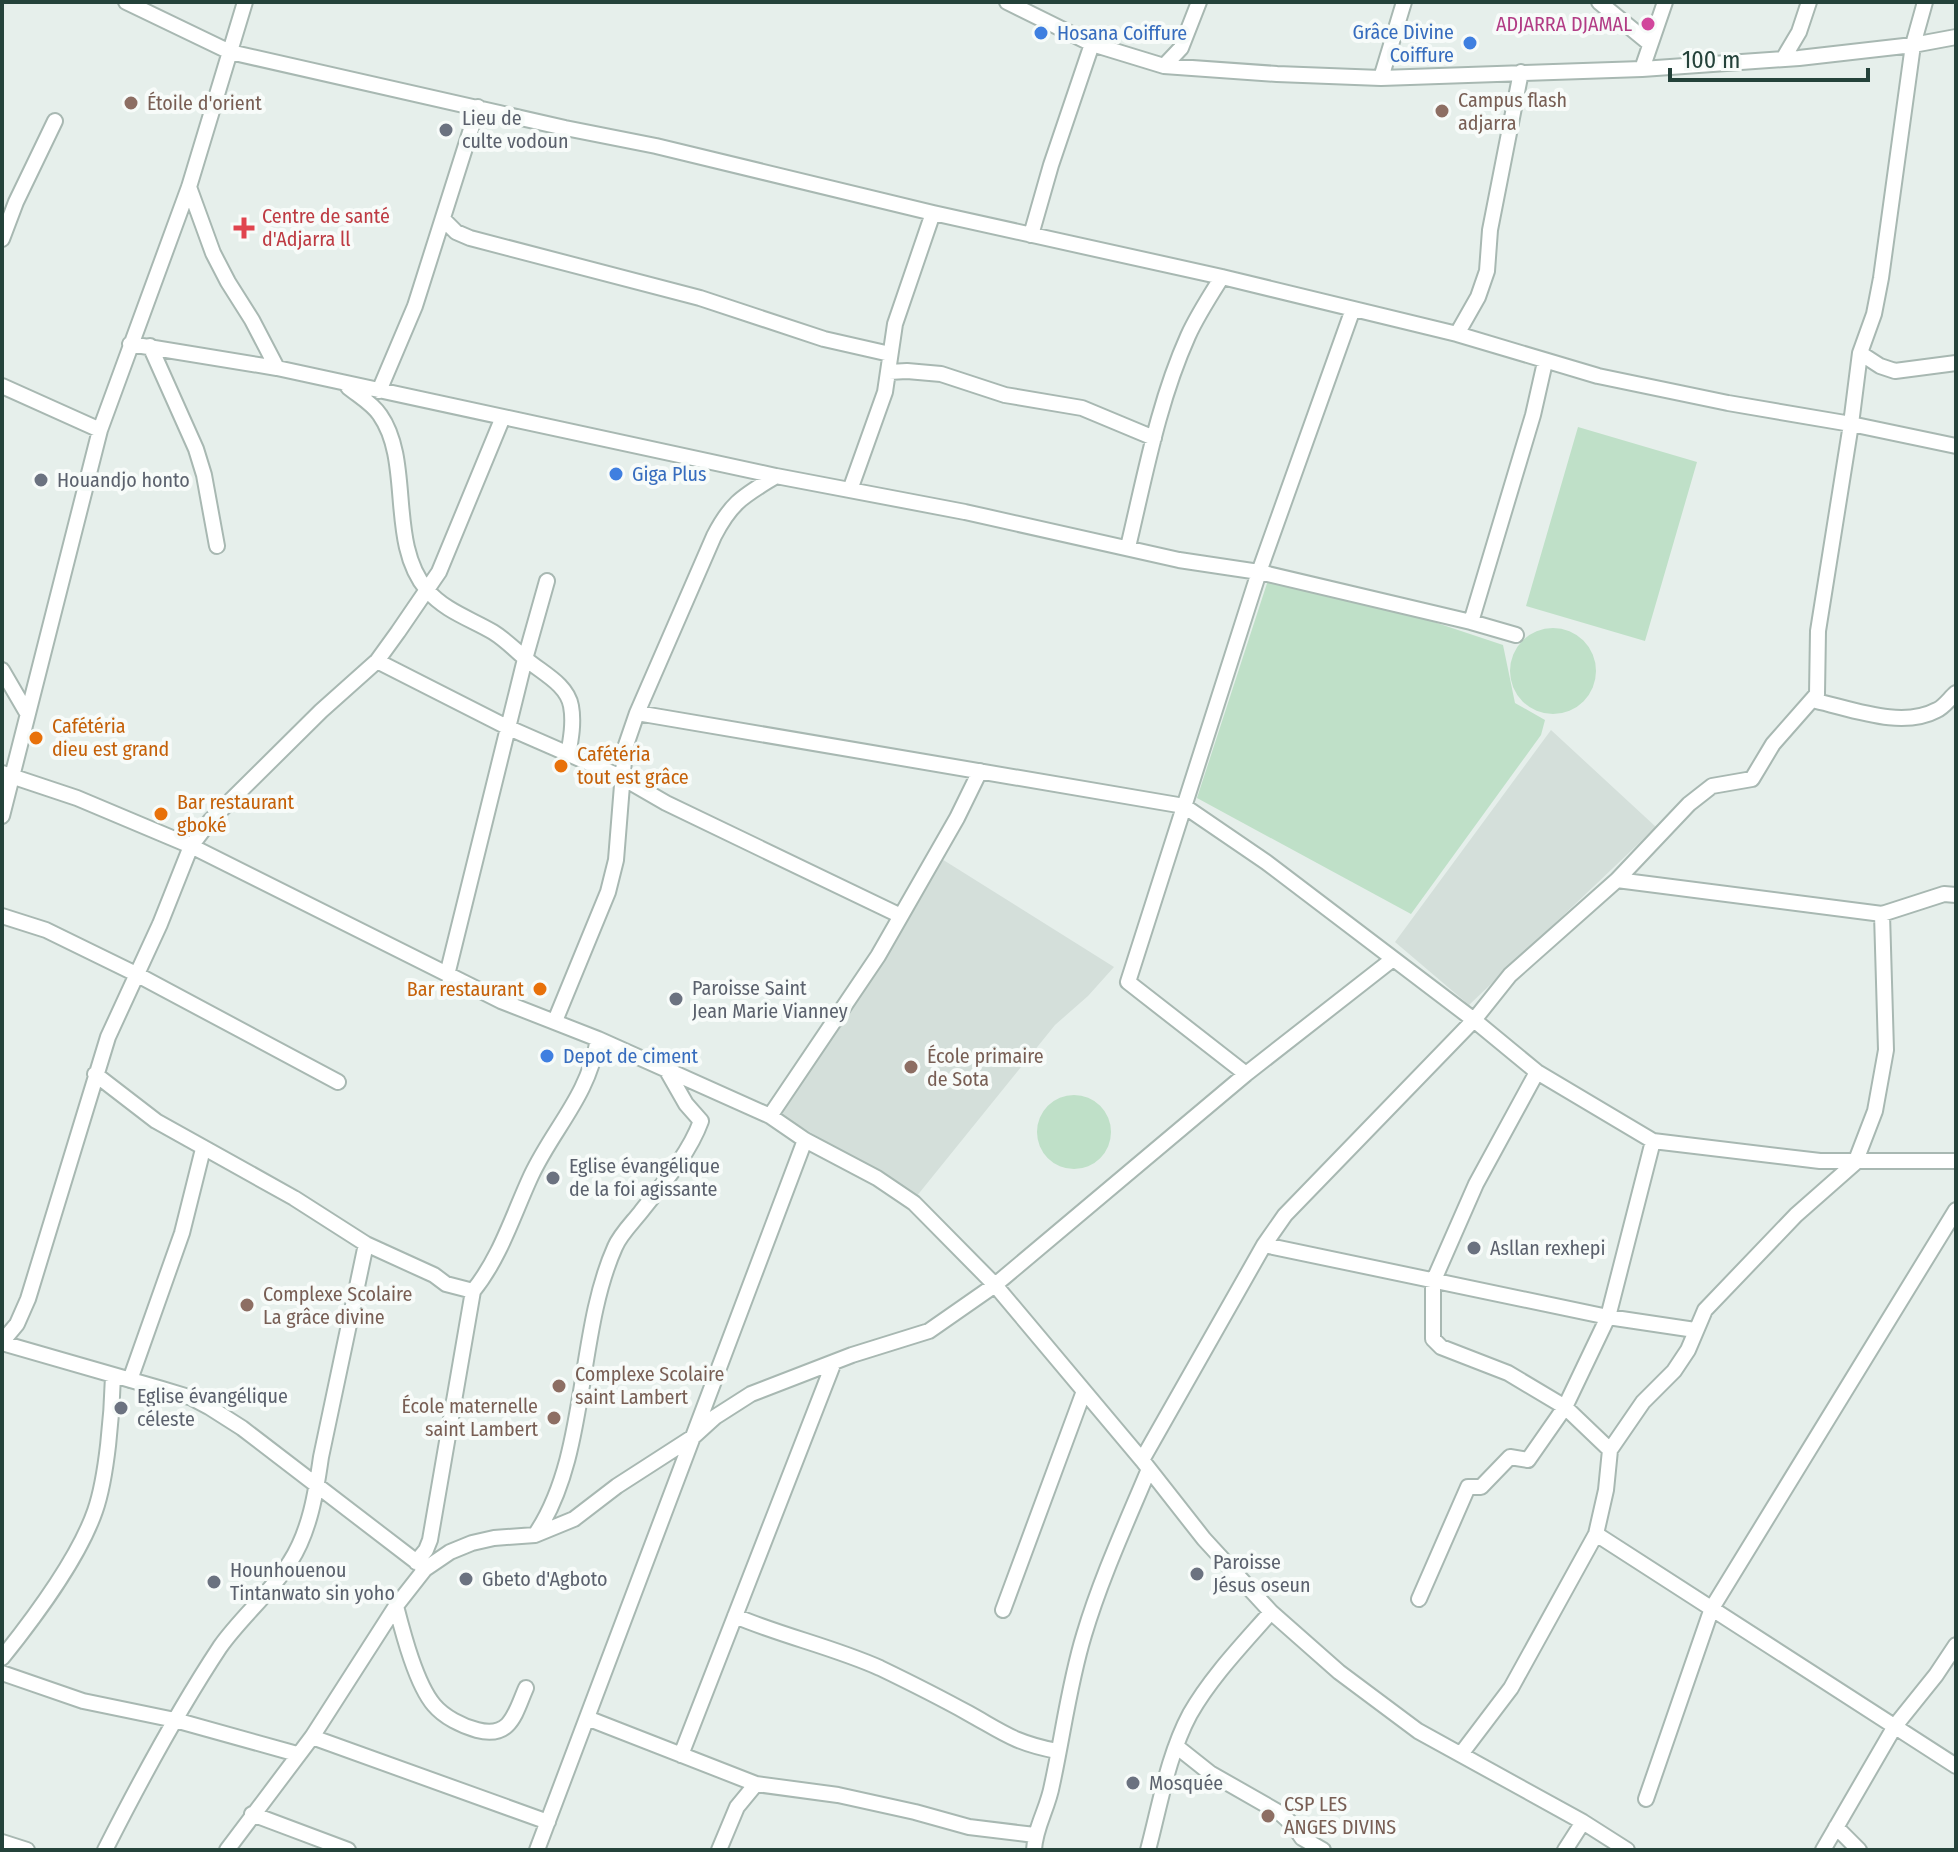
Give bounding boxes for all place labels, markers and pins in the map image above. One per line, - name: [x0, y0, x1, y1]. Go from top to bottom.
- place label: ADJARRA DJAMAL: [1496, 12, 1632, 36]
- marker: ADJARRA DJAMAL: [1639, 15, 1657, 33]
- place label: Grâce Divine Coiffure: [1353, 20, 1454, 67]
- place label: Hosana Coiffure: [1057, 21, 1187, 45]
- marker: Hosana Coiffure: [1032, 24, 1050, 42]
- marker: Grâce Divine Coiffure: [1461, 34, 1479, 52]
- place label: Campus flash adjarra: [1458, 88, 1567, 135]
- place label: Étoile d'orient: [147, 91, 262, 115]
- marker: Étoile d'orient: [122, 94, 140, 112]
- marker: Campus flash adjarra: [1433, 102, 1451, 120]
- place label: Lieu de culte vodoun: [462, 106, 569, 153]
- marker: Lieu de culte vodoun: [437, 121, 455, 139]
- place label: Centre de santé d'Adjarra ll: [262, 204, 390, 251]
- marker: Centre de santé d'Adjarra ll: [233, 217, 255, 239]
- place label: Giga Plus: [632, 462, 707, 486]
- marker: Giga Plus: [607, 465, 625, 483]
- place label: Houandjo honto: [57, 468, 190, 492]
- marker: Houandjo honto: [32, 471, 50, 489]
- place label: Cafétéria dieu est grand: [52, 714, 169, 761]
- marker: Cafétéria dieu est grand: [27, 729, 45, 747]
- place label: Cafétéria tout est grâce: [577, 742, 689, 789]
- marker: Cafétéria tout est grâce: [552, 757, 570, 775]
- place label: Bar restaurant gboké: [177, 790, 295, 837]
- marker: Bar restaurant gboké: [152, 805, 170, 823]
- place label: Paroisse Saint Jean Marie Vianney: [692, 976, 848, 1023]
- place label: Bar restaurant: [407, 977, 524, 1001]
- marker: Bar restaurant: [531, 980, 549, 998]
- marker: Paroisse Saint Jean Marie Vianney: [667, 990, 685, 1008]
- place label: Depot de ciment: [563, 1044, 699, 1068]
- place label: École primaire de Sota: [927, 1044, 1044, 1091]
- marker: Depot de ciment: [538, 1047, 556, 1065]
- marker: École primaire de Sota: [902, 1058, 920, 1076]
- place label: Eglise évangélique de la foi agissante: [569, 1154, 720, 1201]
- marker: Eglise évangélique de la foi agissante: [544, 1169, 562, 1187]
- place label: Asllan rexhepi: [1490, 1236, 1606, 1260]
- marker: Asllan rexhepi: [1465, 1239, 1483, 1257]
- place label: Complexe Scolaire La grâce divine: [263, 1282, 412, 1329]
- marker: Complexe Scolaire La grâce divine: [238, 1296, 256, 1314]
- place label: Complexe Scolaire saint Lambert: [575, 1362, 724, 1409]
- marker: Complexe Scolaire saint Lambert: [550, 1377, 568, 1395]
- place label: Eglise évangélique céleste: [137, 1384, 288, 1431]
- place label: École maternelle saint Lambert: [402, 1394, 538, 1441]
- marker: Eglise évangélique céleste: [112, 1399, 130, 1417]
- marker: École maternelle saint Lambert: [545, 1409, 563, 1427]
- place label: Paroisse Jésus oseun: [1213, 1550, 1311, 1597]
- place label: Hounhouenou Tintanwato sin yoho: [230, 1558, 395, 1605]
- marker: Paroisse Jésus oseun: [1188, 1565, 1206, 1583]
- place label: Gbeto d'Agboto: [482, 1567, 607, 1591]
- marker: Gbeto d'Agboto: [457, 1570, 475, 1588]
- marker: Hounhouenou Tintanwato sin yoho: [205, 1573, 223, 1591]
- place label: Mosquée: [1149, 1771, 1223, 1795]
- marker: Mosquée: [1124, 1774, 1142, 1792]
- place label: CSP LES ANGES DIVINS: [1284, 1792, 1396, 1839]
- marker: CSP LES ANGES DIVINS: [1259, 1807, 1277, 1825]

